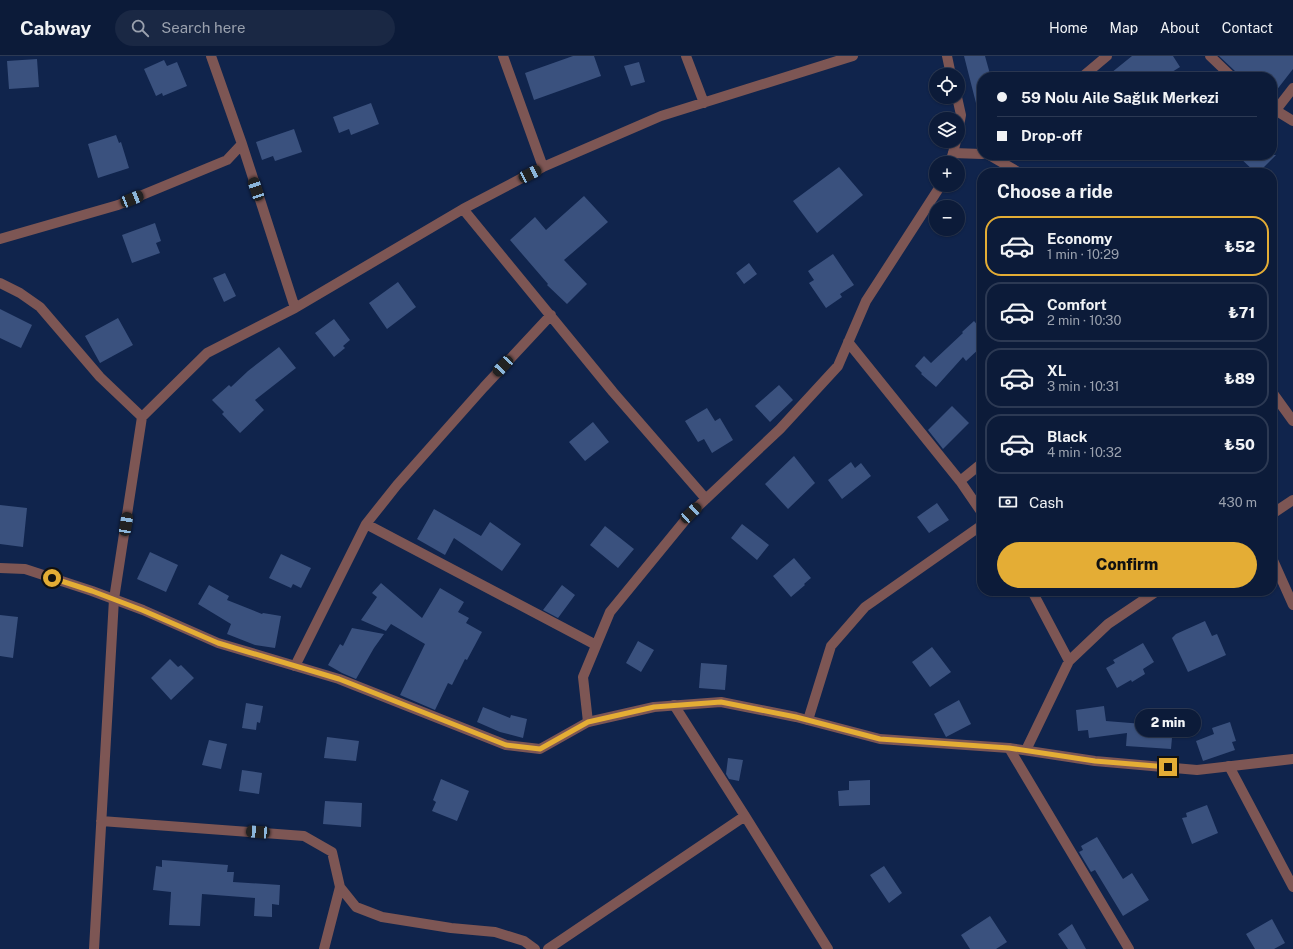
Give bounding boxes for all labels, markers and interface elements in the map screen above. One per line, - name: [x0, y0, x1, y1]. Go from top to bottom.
- search box: [115, 10, 395, 46]
- text: Cabway: [20, 17, 91, 39]
- icon: search: [129, 17, 151, 39]
- text: Search here: [161, 19, 245, 36]
- text: Home: [1049, 20, 1088, 36]
- text: Map: [1110, 20, 1138, 36]
- text: About: [1160, 20, 1200, 36]
- text: Contact: [1222, 20, 1273, 36]
- map controls: [929, 68, 965, 236]
- button: locate: [929, 68, 965, 104]
- text: 59 Nolu Aile Sağlık Merkezi: [1021, 89, 1219, 106]
- button: layers: [929, 112, 965, 148]
- text: Drop-off: [1021, 127, 1082, 144]
- button: +: [929, 156, 965, 192]
- car: [517, 163, 543, 185]
- car: [247, 176, 265, 202]
- text: Choose a ride: [997, 181, 1113, 202]
- car: [119, 189, 145, 209]
- button: −: [929, 200, 965, 236]
- icon: car: [999, 228, 1035, 264]
- text: Economy: [1047, 230, 1112, 247]
- text: ₺52: [1224, 238, 1255, 255]
- text: 1 min · 10:29: [1047, 247, 1119, 262]
- icon: car: [999, 294, 1035, 330]
- text: Comfort: [1047, 296, 1107, 313]
- text: ₺71: [1228, 304, 1255, 321]
- text: 2 min · 10:30: [1047, 313, 1121, 328]
- car: [490, 353, 516, 379]
- icon: car: [999, 360, 1035, 396]
- text: XL: [1047, 362, 1066, 379]
- text: ₺89: [1224, 370, 1255, 387]
- text: 3 min · 10:31: [1047, 379, 1119, 394]
- icon: car: [999, 426, 1035, 462]
- text: Black: [1047, 428, 1087, 445]
- text: ₺50: [1224, 436, 1255, 453]
- text: 4 min · 10:32: [1047, 445, 1122, 460]
- icon: cash: [997, 491, 1019, 513]
- text: Cash: [1029, 494, 1064, 511]
- text: 430 m: [1218, 495, 1257, 510]
- car: [678, 500, 704, 526]
- car: [118, 511, 134, 537]
- button: Confirm: [997, 542, 1257, 588]
- route start: [43, 569, 61, 587]
- callout: 2 min: [1135, 709, 1201, 737]
- text: 2 min: [1151, 715, 1185, 730]
- route end: [1159, 758, 1177, 776]
- car: [246, 825, 270, 839]

